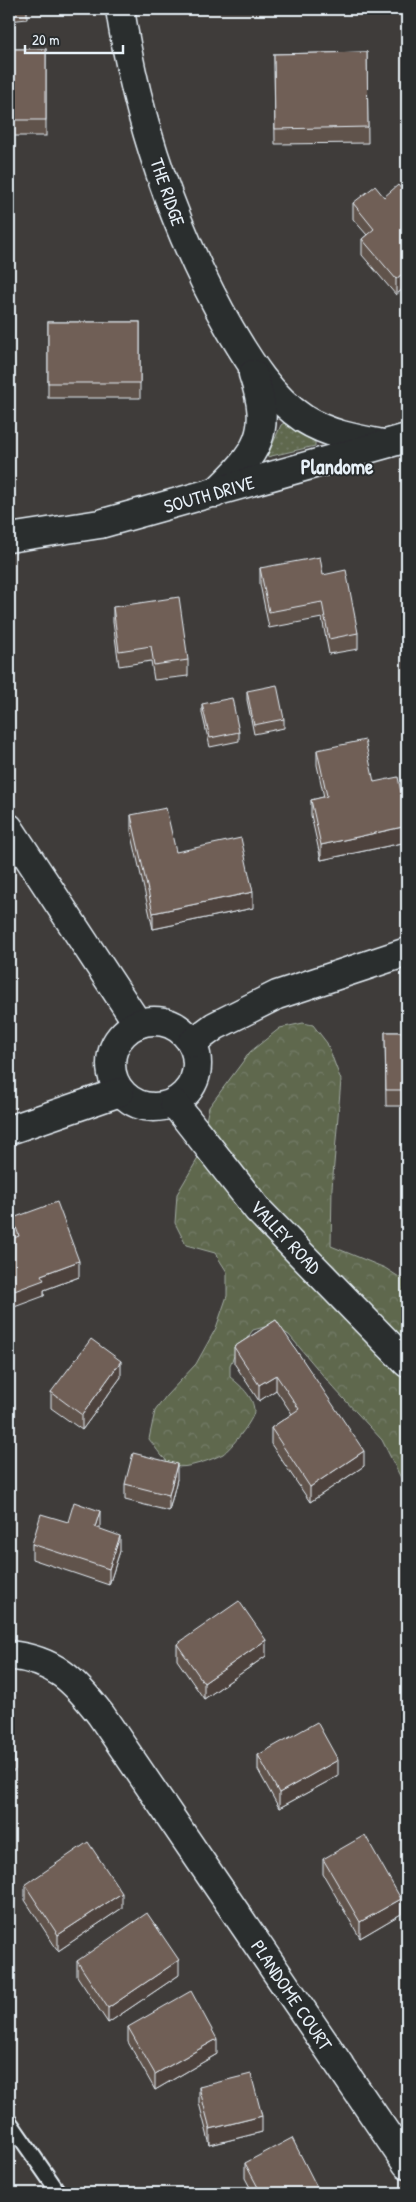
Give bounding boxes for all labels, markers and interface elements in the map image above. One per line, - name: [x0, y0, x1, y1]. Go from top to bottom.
- scale bar: [25, 22, 122, 54]
- text: 20 m: [32, 29, 59, 50]
- street label: THE RIDGE: [144, 155, 192, 230]
- district label: Plandome: [301, 452, 374, 481]
- street label: SOUTH DRIVE: [161, 469, 258, 519]
- street label: VALLEY ROAD: [245, 1194, 327, 1280]
- street label: PLANDOME COURT: [245, 1935, 339, 2056]

